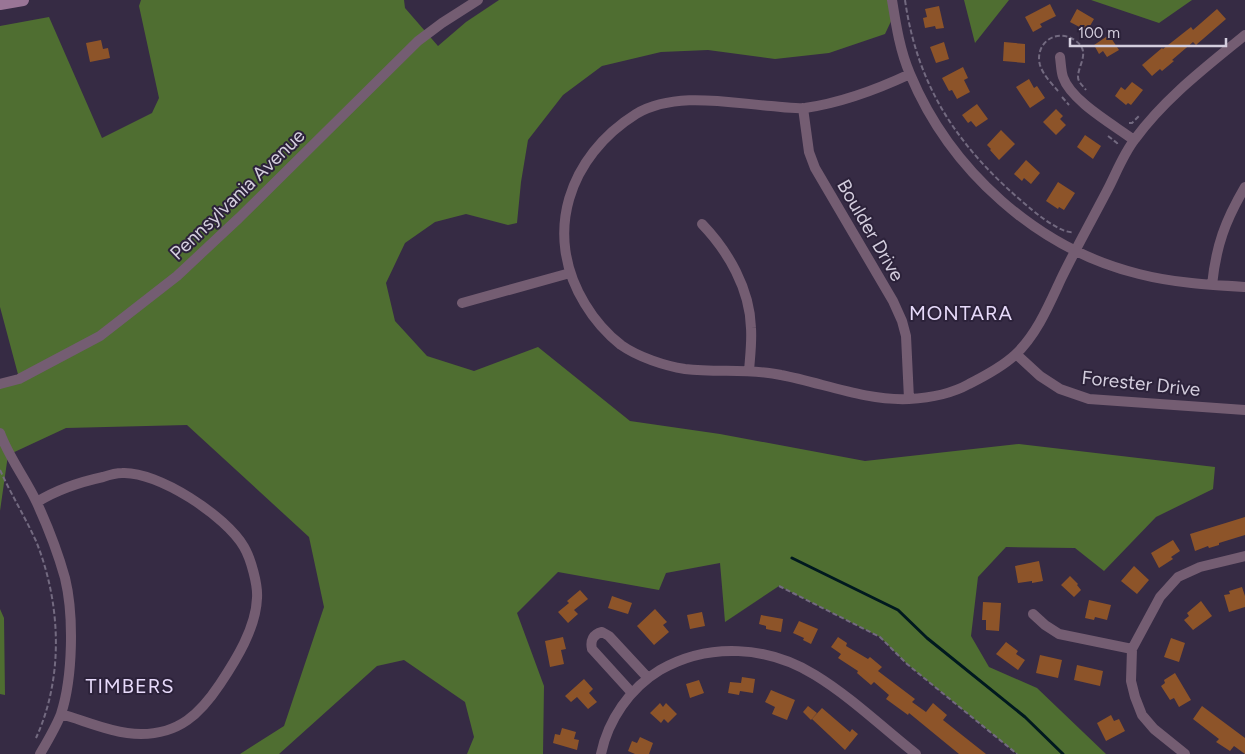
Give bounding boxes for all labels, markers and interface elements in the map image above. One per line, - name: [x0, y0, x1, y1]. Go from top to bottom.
- scale bar: [1070, 15, 1226, 47]
- text: 100 m: [1078, 24, 1120, 42]
- street label: Pennsylvania Avenue: [165, 124, 310, 265]
- street label: Boulder Drive: [832, 175, 909, 285]
- district label: MONTARA: [909, 301, 1013, 325]
- street label: Forester Drive: [1080, 366, 1202, 401]
- district label: TIMBERS: [85, 674, 175, 698]

